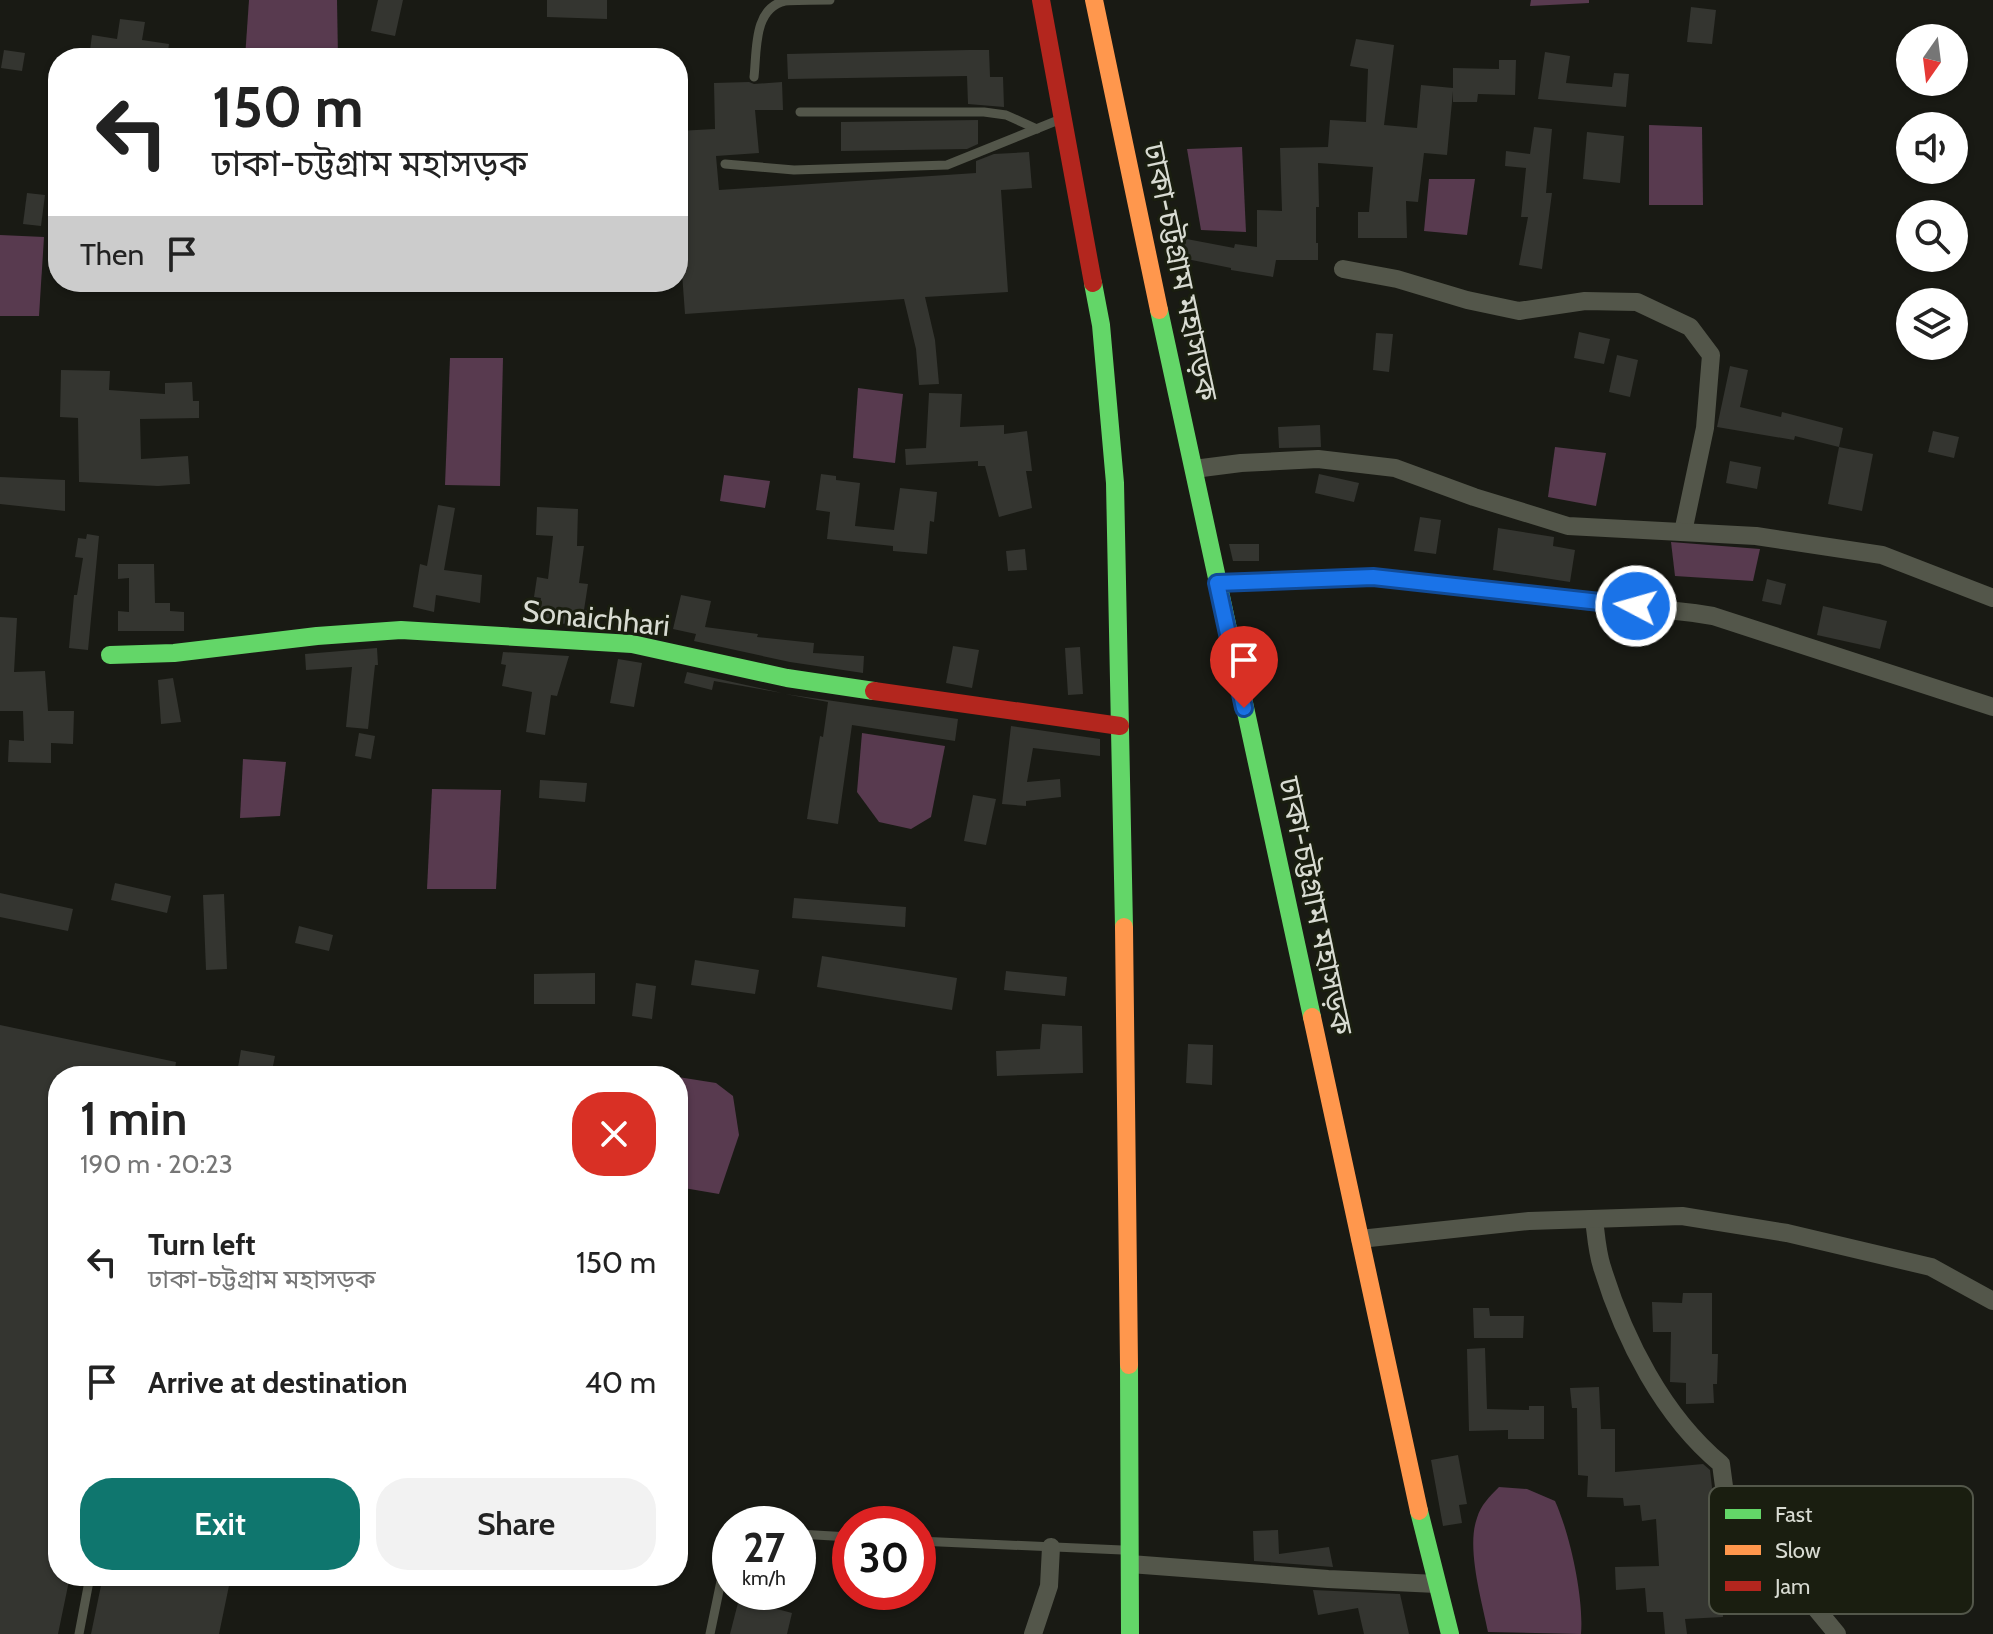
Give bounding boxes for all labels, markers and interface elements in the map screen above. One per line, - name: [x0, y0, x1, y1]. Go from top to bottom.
- north arrow: [1896, 24, 1968, 96]
- map controls: [1896, 24, 1968, 360]
- text: 150 m: [212, 73, 364, 141]
- icon: left: [80, 80, 184, 184]
- button: sound: [1896, 112, 1968, 184]
- street label: ঢাকা-চট্টগ্রাম মহাসড়ক: [1135, 139, 1227, 405]
- text: ঢাকা-চট্টগ্রাম মহাসড়ক: [212, 141, 527, 185]
- button: search: [1896, 200, 1968, 272]
- icon: arrive: [160, 232, 204, 276]
- text: Then: [80, 236, 144, 273]
- button: layers: [1896, 288, 1968, 360]
- position arrow: [1594, 564, 1678, 648]
- street label: Sonaichhari: [521, 592, 671, 644]
- pin: [1210, 626, 1278, 708]
- icon: arrive: [1222, 638, 1266, 682]
- street label: ঢাকা-চট্টগ্রাম মহাসড়ক: [1270, 773, 1362, 1039]
- text: 1 min: [80, 1089, 187, 1147]
- button: close: [572, 1092, 656, 1176]
- text: 190 m · 20:23: [80, 1148, 233, 1180]
- text: Turn left: [148, 1226, 256, 1263]
- icon: left: [80, 1240, 124, 1284]
- text: 150 m: [576, 1244, 656, 1281]
- text: ঢাকা-চট্টগ্রাম মহাসড়ক: [148, 1263, 376, 1295]
- icon: arrive: [80, 1360, 124, 1404]
- text: Arrive at destination: [148, 1364, 408, 1401]
- text: 40 m: [585, 1364, 656, 1401]
- button: Exit: [80, 1478, 360, 1570]
- button: Share: [376, 1478, 656, 1570]
- legend: [1709, 1486, 1973, 1614]
- text: Fast: [1775, 1501, 1813, 1528]
- speed limit sign: 30: [832, 1506, 936, 1610]
- text: 27: [743, 1523, 785, 1572]
- text: Slow: [1775, 1537, 1821, 1564]
- text: km/h: [742, 1566, 786, 1590]
- text: Jam: [1774, 1573, 1810, 1600]

